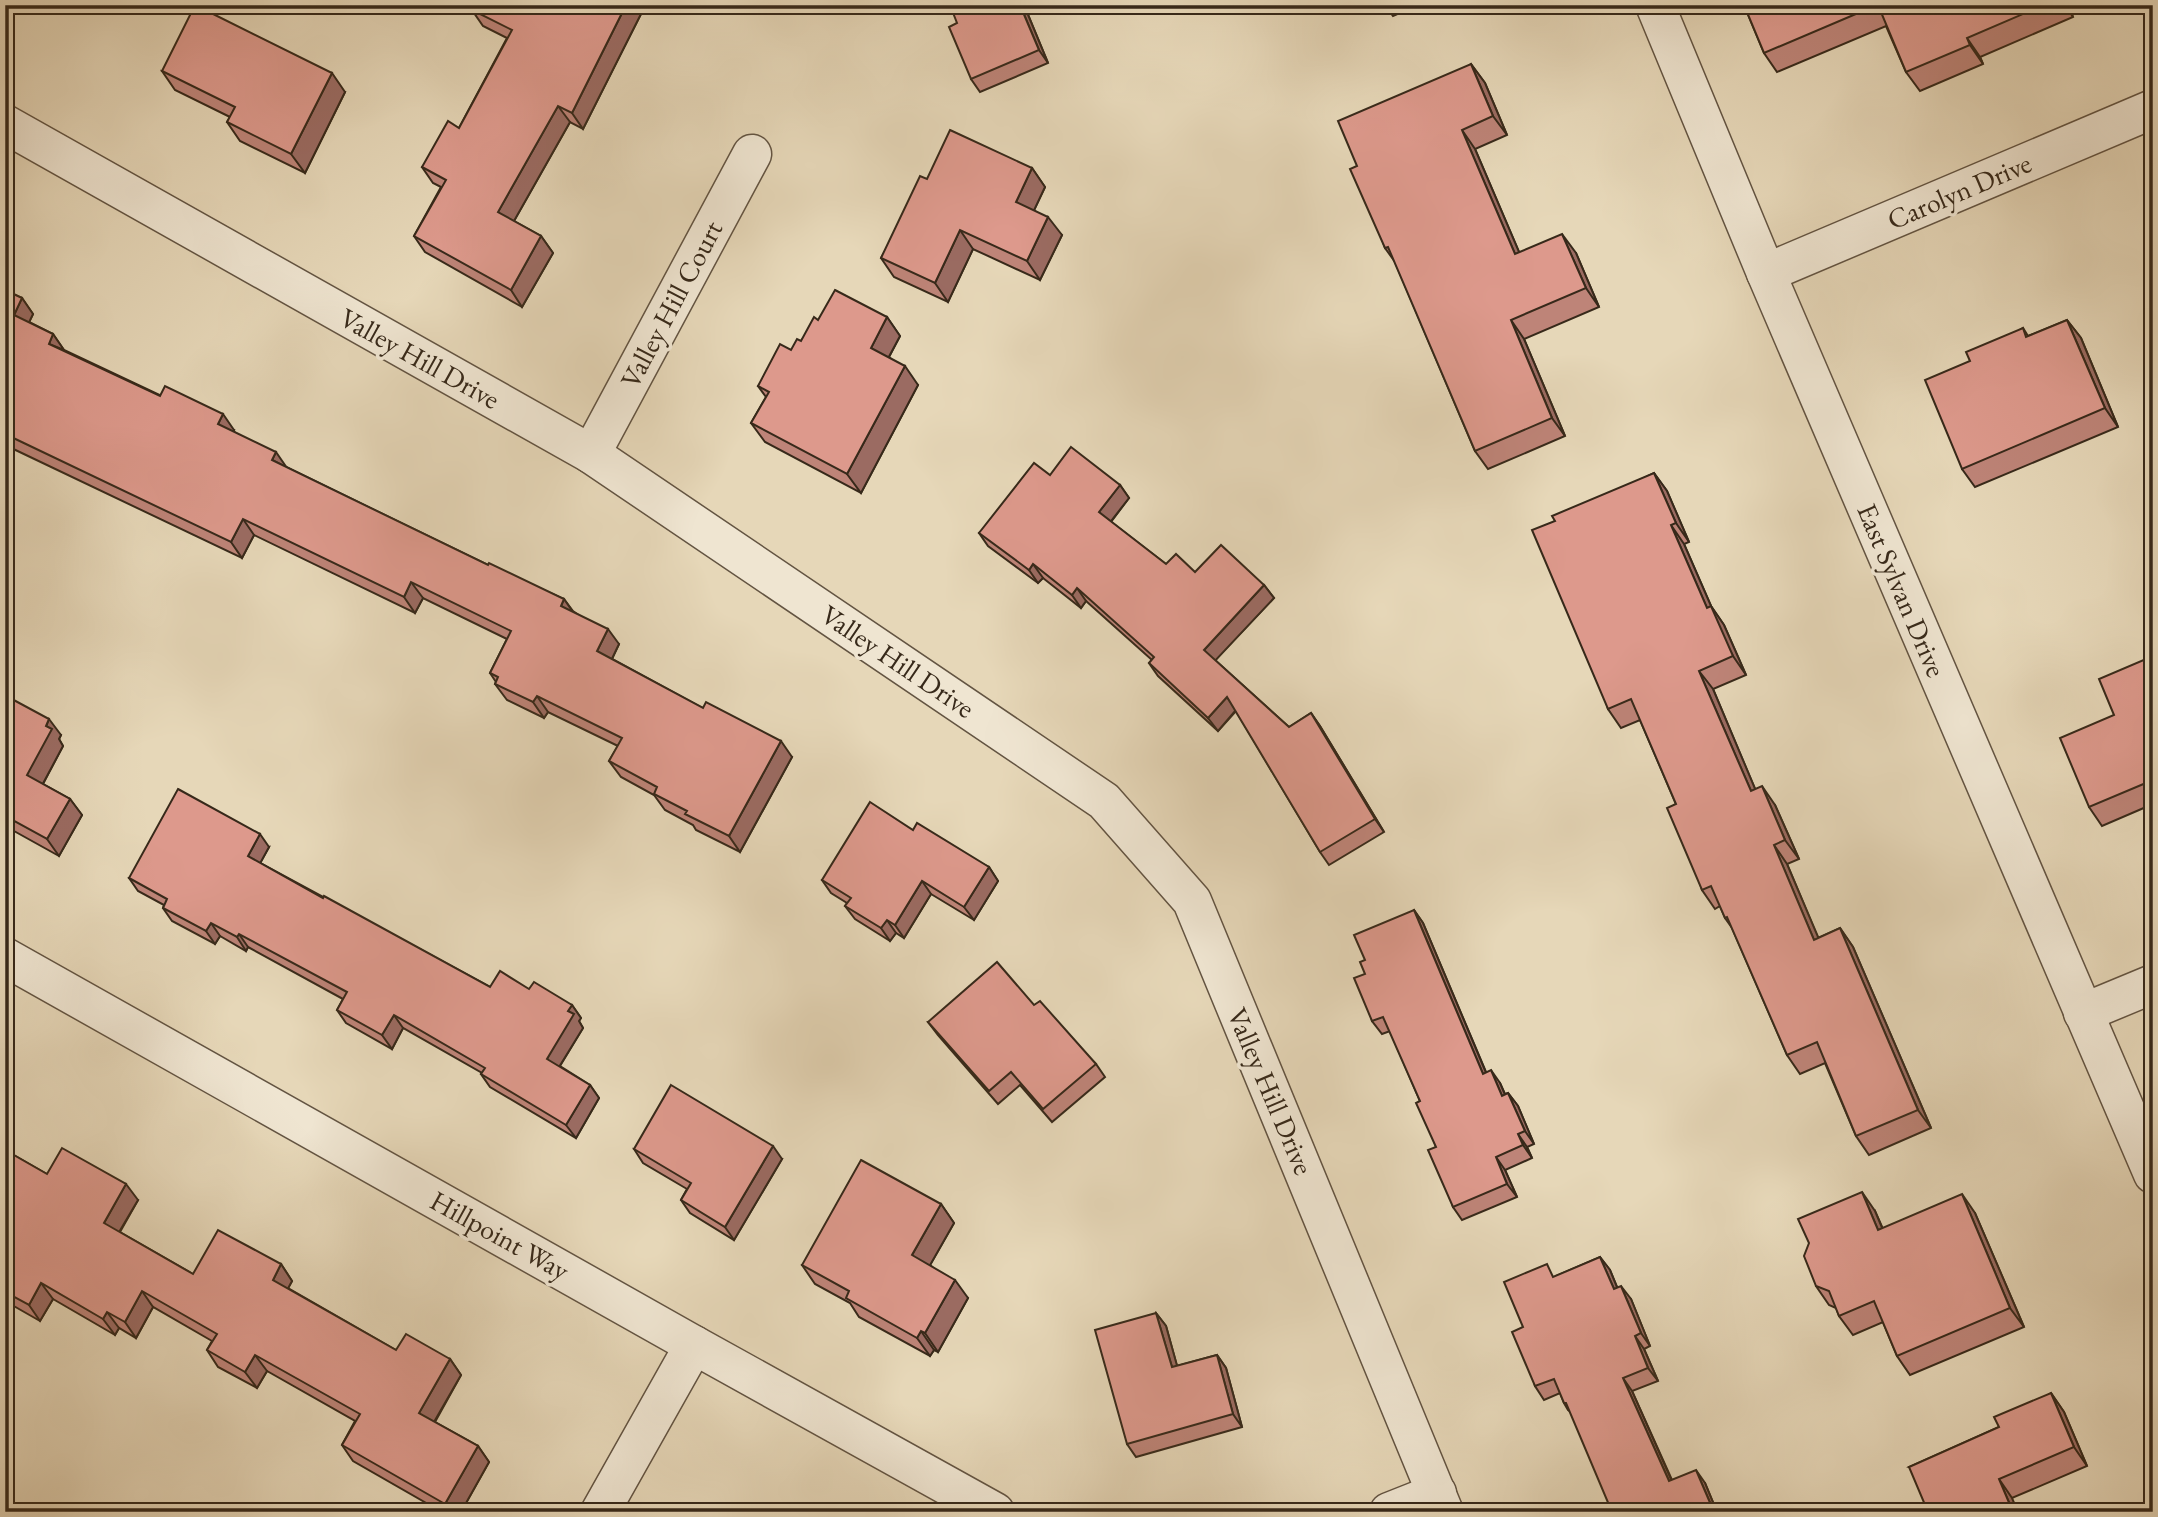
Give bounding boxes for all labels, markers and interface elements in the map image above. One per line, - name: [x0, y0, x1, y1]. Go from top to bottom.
- street label: Carolyn Drive: [1882, 145, 2037, 237]
- street label: Valley Hill Court: [612, 214, 730, 394]
- street label: Valley Hill Drive: [334, 299, 507, 417]
- street label: East Sylvan Drive: [1849, 498, 1955, 682]
- street label: Valley Hill Drive: [814, 596, 982, 726]
- street label: Valley Hill Drive: [1220, 1002, 1322, 1180]
- street label: Hillpoint Way: [424, 1182, 576, 1288]

